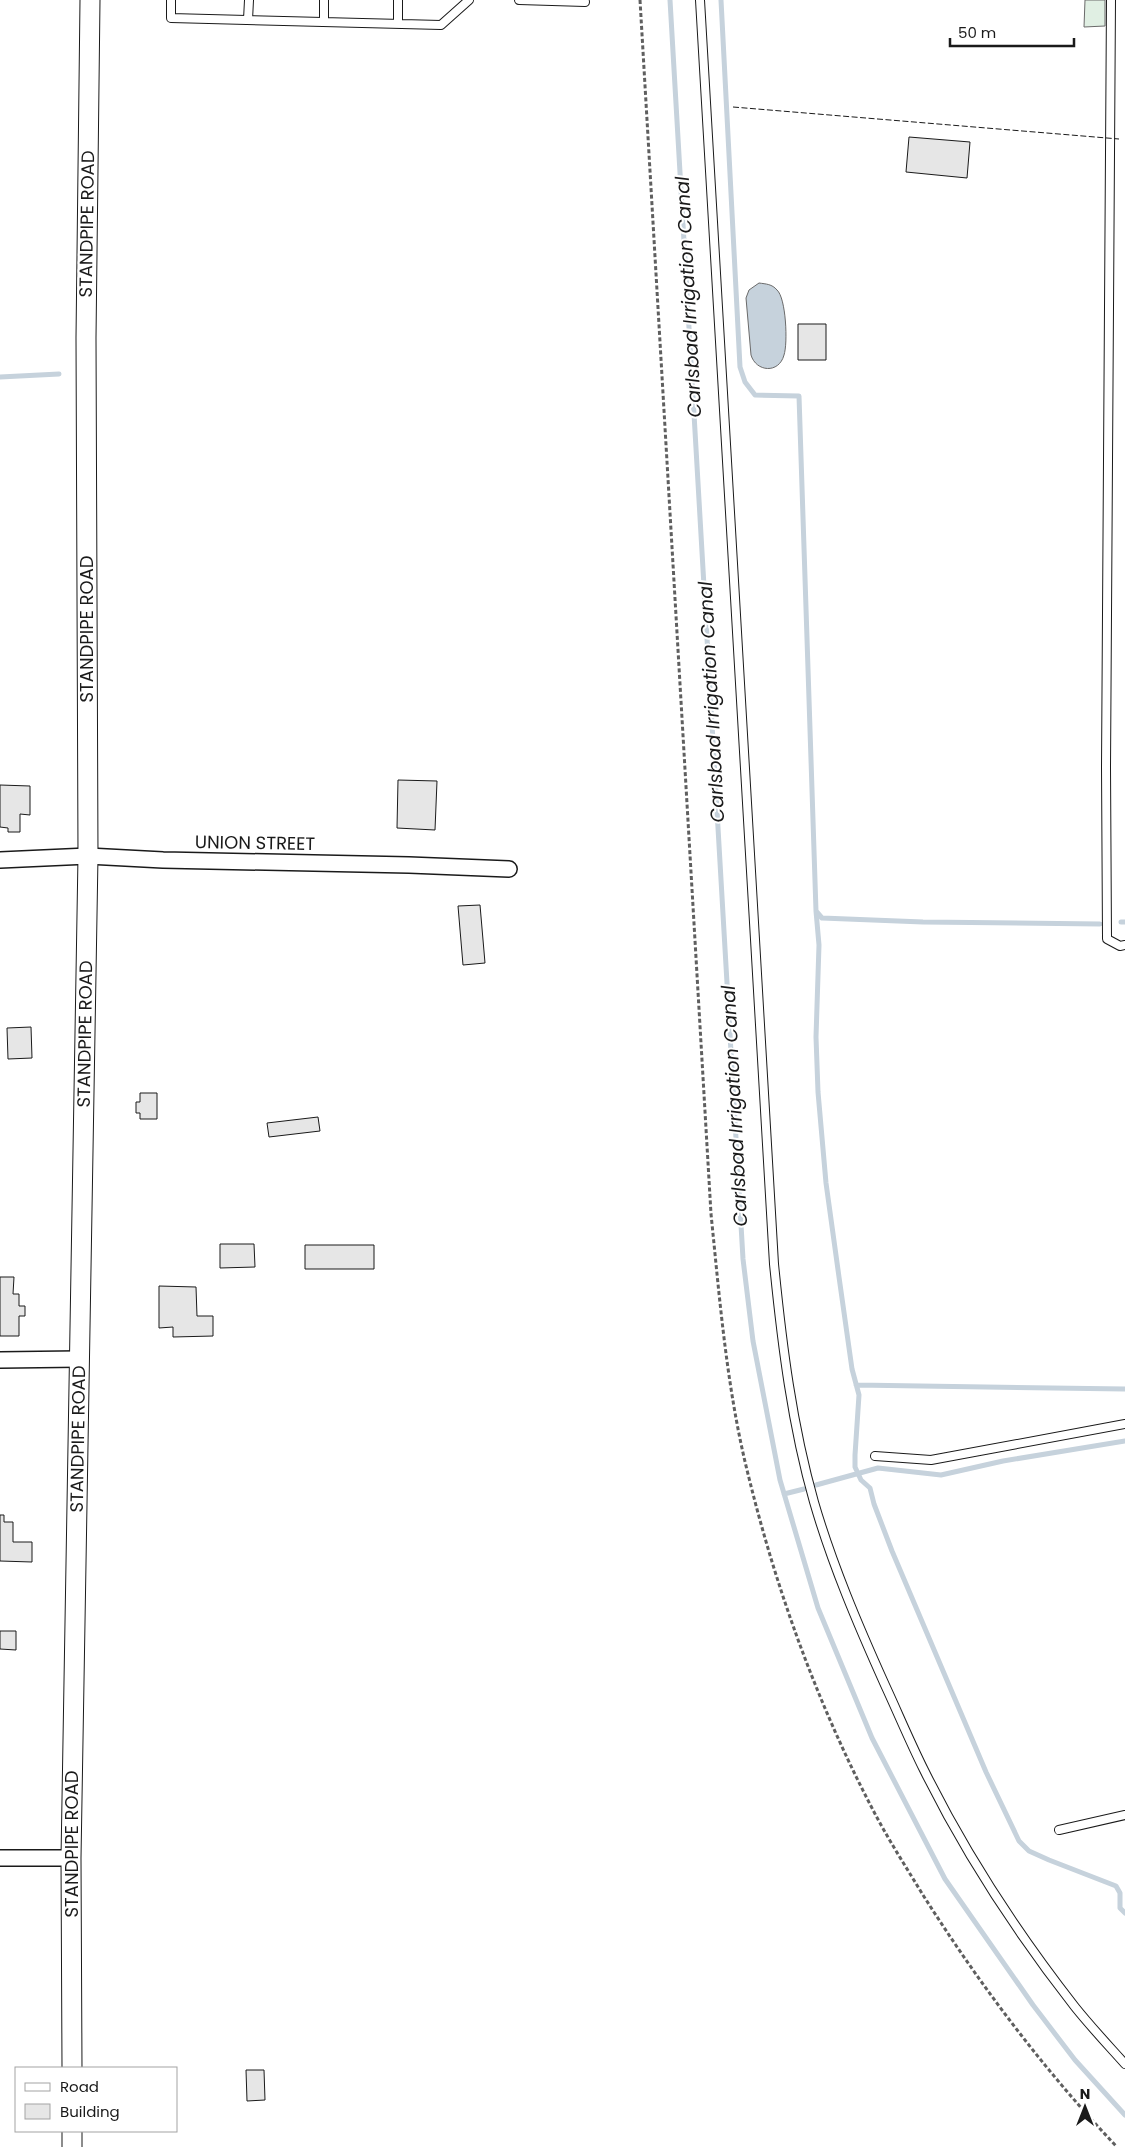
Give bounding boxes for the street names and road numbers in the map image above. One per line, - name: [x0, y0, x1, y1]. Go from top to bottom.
- street label: STANDPIPE ROAD: [73, 150, 100, 298]
- street label: STANDPIPE ROAD: [74, 555, 99, 703]
- street label: UNION STREET: [195, 829, 316, 856]
- street label: STANDPIPE ROAD: [71, 960, 98, 1108]
- street label: STANDPIPE ROAD: [64, 1365, 91, 1513]
- street label: STANDPIPE ROAD: [59, 1770, 84, 1918]

